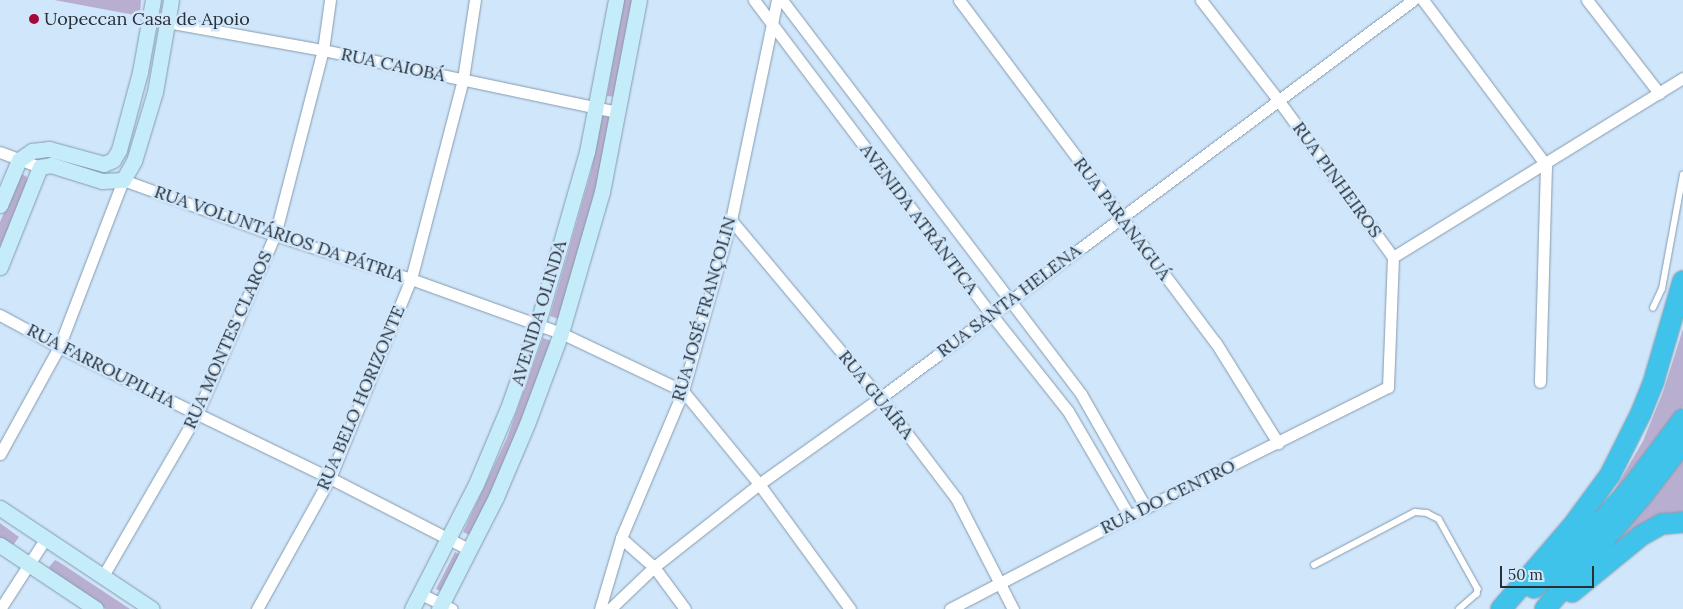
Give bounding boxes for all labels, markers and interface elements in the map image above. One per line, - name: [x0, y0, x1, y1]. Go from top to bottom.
- place label: Uopeccan Casa de Apoio: [44, 8, 250, 30]
- marker: Uopeccan Casa de Apoio: [28, 13, 40, 25]
- street label: RUA CAIOBÁ: [339, 43, 447, 87]
- street label: RUA PINHEIROS: [1288, 118, 1386, 242]
- street label: AVENIDA ATRÂNTICA: [855, 139, 983, 299]
- street label: RUA PARANAGUÁ: [1069, 153, 1175, 285]
- street label: RUA VOLUNTÁRIOS DA PÁTRIA: [151, 181, 407, 287]
- street label: RUA JOSÉ FRANÇOLIN: [667, 214, 741, 404]
- street label: AVENIDA OLINDA: [507, 238, 571, 388]
- street label: RUA SANTA HELENA: [933, 240, 1085, 362]
- street label: RUA MONTES CLAROS: [179, 248, 277, 432]
- street label: RUA BELO HORIZONTE: [312, 302, 410, 494]
- street label: RUA FARROUPILHA: [23, 319, 179, 413]
- street label: RUA GUAÍRA: [834, 346, 918, 444]
- street label: RUA DO CENTRO: [1097, 455, 1239, 539]
- scale bar: [1503, 556, 1597, 588]
- text: 50 m: [1508, 565, 1543, 584]

